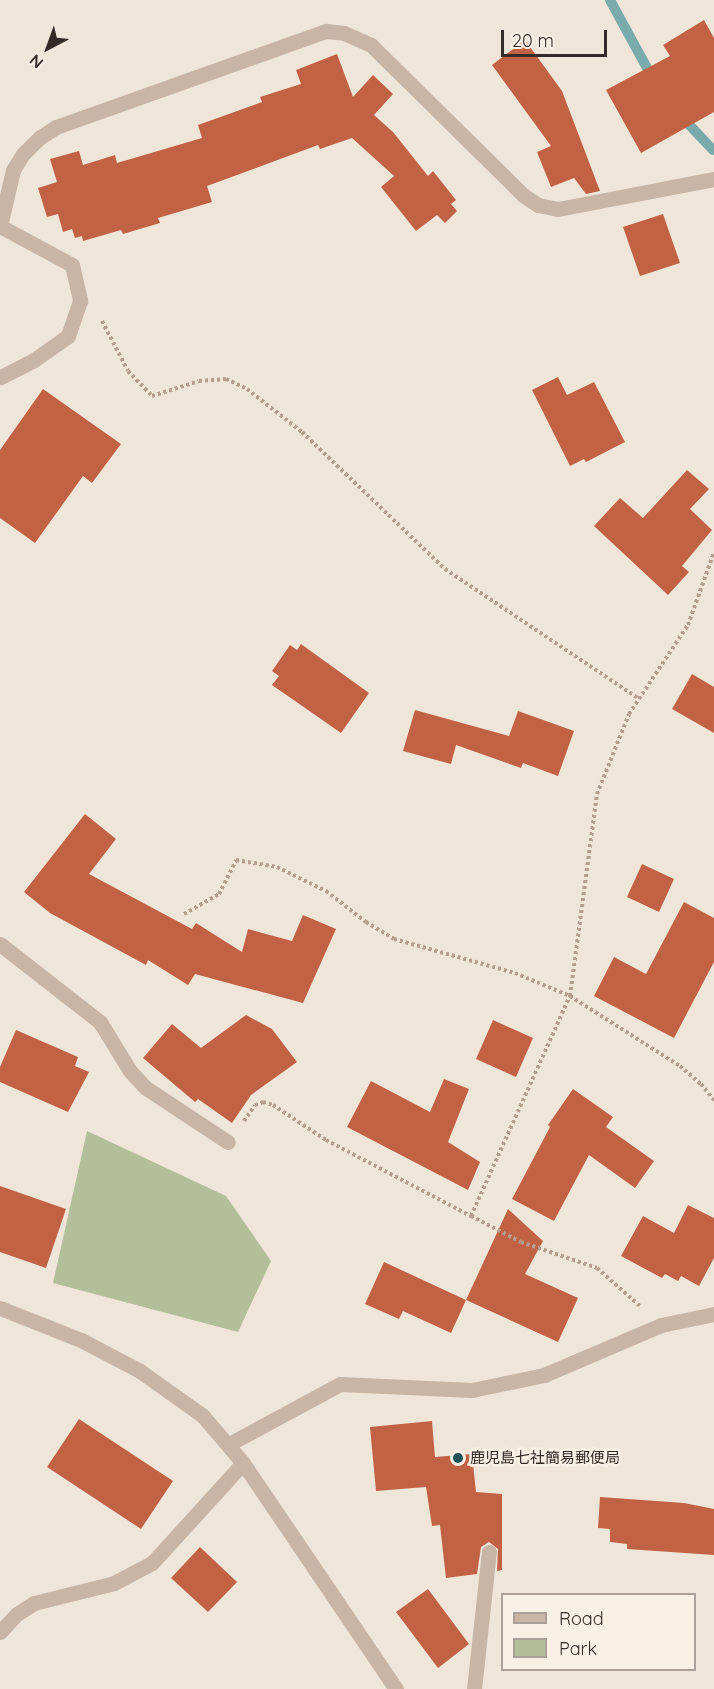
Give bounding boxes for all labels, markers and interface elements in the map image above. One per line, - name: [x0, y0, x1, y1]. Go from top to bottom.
- north arrow: [18, 18, 78, 78]
- scale bar: [504, 18, 610, 56]
- text: 20 m: [512, 29, 554, 52]
- text: N: [25, 50, 47, 73]
- place label: 鹿児島七社簡易郵便局: [470, 1449, 620, 1467]
- marker: 鹿児島七社簡易郵便局: [451, 1451, 465, 1465]
- legend: [501, 1593, 696, 1671]
- text: Road: [559, 1607, 604, 1630]
- text: Park: [559, 1637, 597, 1660]

